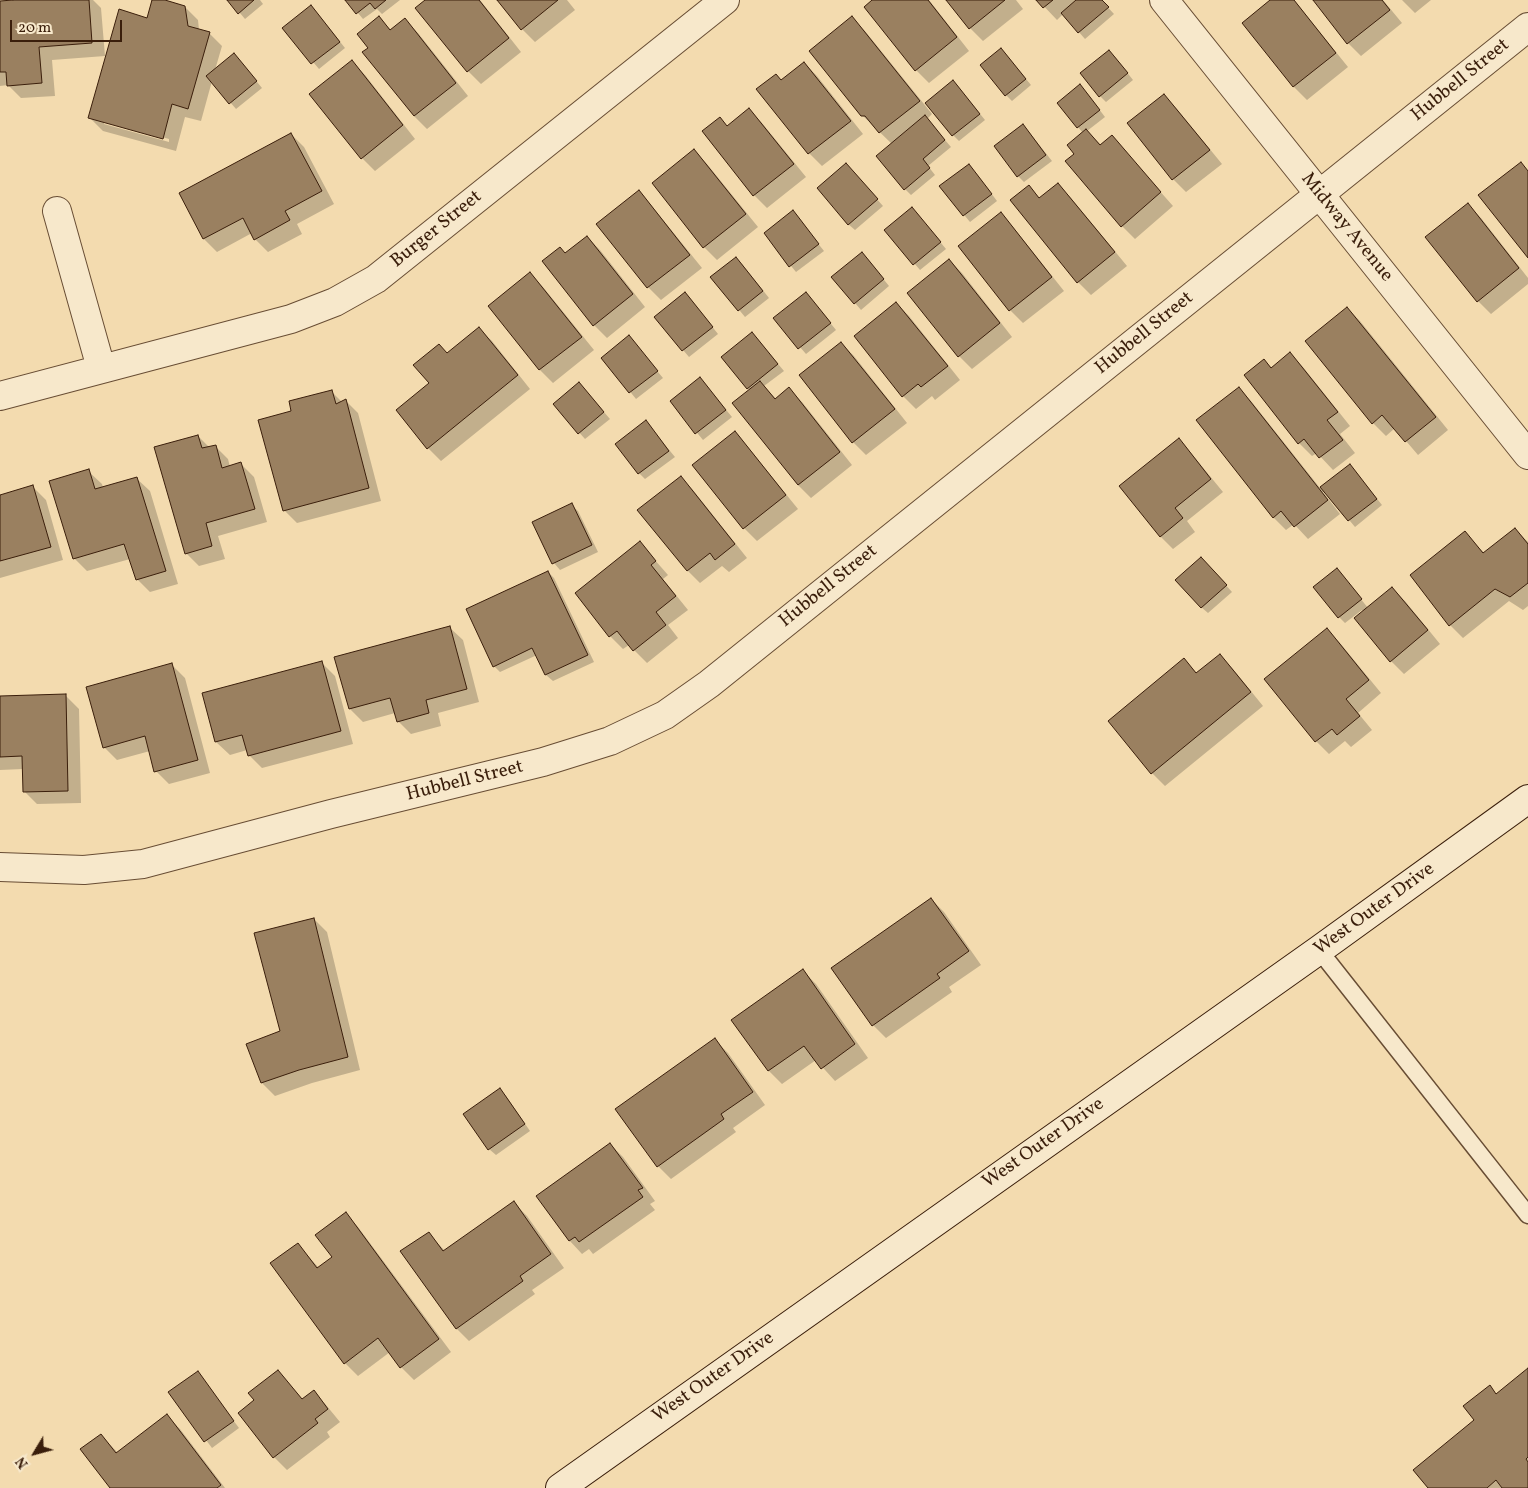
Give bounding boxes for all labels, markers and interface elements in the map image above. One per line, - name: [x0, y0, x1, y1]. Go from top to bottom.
- scale bar: [12, 10, 125, 42]
- text: 20 m: [18, 18, 51, 39]
- street label: Hubbell Street: [1407, 35, 1515, 127]
- street label: Midway Avenue: [1295, 169, 1397, 287]
- street label: Burger Street: [387, 186, 487, 274]
- street label: Hubbell Street: [1091, 288, 1199, 380]
- street label: Hubbell Street: [775, 541, 883, 633]
- street label: Hubbell Street: [404, 756, 526, 808]
- street label: West Outer Drive: [1310, 859, 1440, 961]
- street label: West Outer Drive: [979, 1094, 1109, 1194]
- street label: West Outer Drive: [649, 1328, 779, 1428]
- north arrow: [10, 1428, 60, 1478]
- text: N: [12, 1453, 33, 1472]

